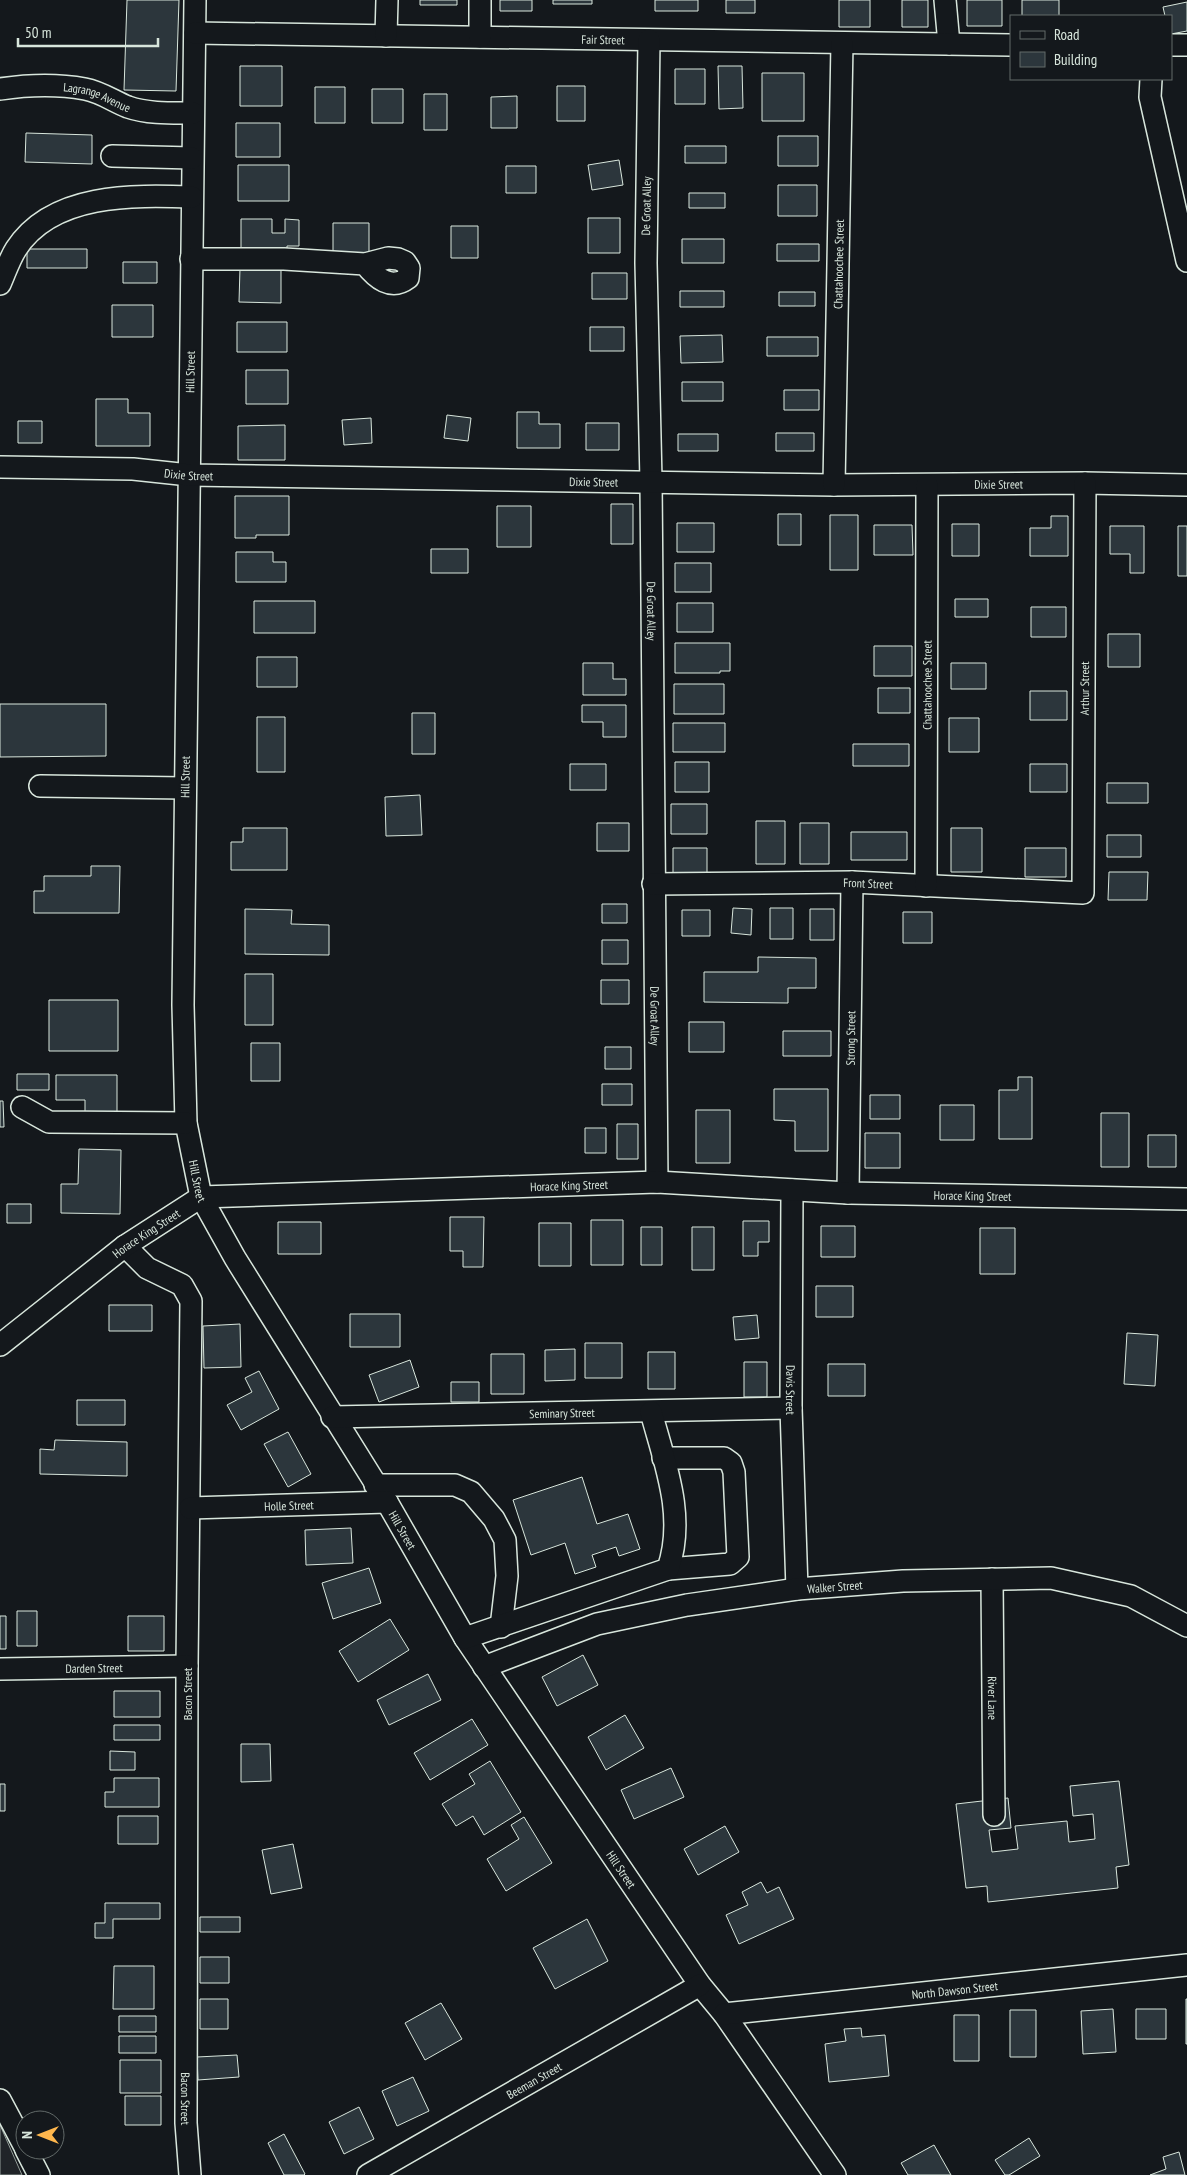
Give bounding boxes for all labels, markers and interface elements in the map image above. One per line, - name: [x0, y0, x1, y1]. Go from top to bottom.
- scale bar: [18, 15, 158, 47]
- legend: [1010, 15, 1172, 80]
- text: 50 m: [25, 23, 51, 42]
- text: Road: [1054, 25, 1080, 44]
- street label: Fair Street: [581, 31, 625, 47]
- text: Building: [1054, 50, 1097, 69]
- street label: Lagrange Avenue: [63, 79, 133, 115]
- street label: De Groat Alley: [638, 176, 654, 236]
- street label: Chattahoochee Street: [830, 218, 846, 309]
- street label: Hill Street: [182, 350, 198, 393]
- street label: Dixie Street: [164, 465, 214, 483]
- street label: Dixie Street: [569, 473, 619, 489]
- street label: Dixie Street: [974, 476, 1024, 491]
- street label: De Groat Alley: [644, 581, 660, 641]
- street label: Chattahoochee Street: [919, 640, 934, 730]
- street label: Arthur Street: [1076, 661, 1092, 715]
- street label: Hill Street: [177, 755, 193, 798]
- street label: Front Street: [843, 874, 894, 891]
- street label: De Groat Alley: [648, 986, 663, 1046]
- street label: Strong Street: [842, 1010, 858, 1066]
- street label: Hill Street: [186, 1159, 210, 1205]
- street label: Horace King Street: [530, 1176, 609, 1194]
- street label: Horace King Street: [934, 1187, 1012, 1203]
- street label: Horace King Street: [109, 1205, 183, 1261]
- street label: Davis Street: [783, 1365, 799, 1416]
- street label: Seminary Street: [529, 1404, 596, 1421]
- street label: Holle Street: [264, 1497, 315, 1513]
- street label: Hill Street: [386, 1508, 420, 1552]
- street label: Walker Street: [807, 1577, 864, 1596]
- street label: Darden Street: [65, 1660, 123, 1675]
- street label: Bacon Street: [180, 1667, 195, 1720]
- street label: River Lane: [985, 1676, 1001, 1720]
- street label: Hill Street: [604, 1848, 640, 1891]
- street label: North Dawson Street: [911, 1977, 999, 2002]
- street label: Beeman Street: [504, 2058, 565, 2102]
- street label: Bacon Street: [178, 2072, 194, 2126]
- north arrow: [15, 2110, 65, 2160]
- text: N: [18, 2131, 36, 2139]

